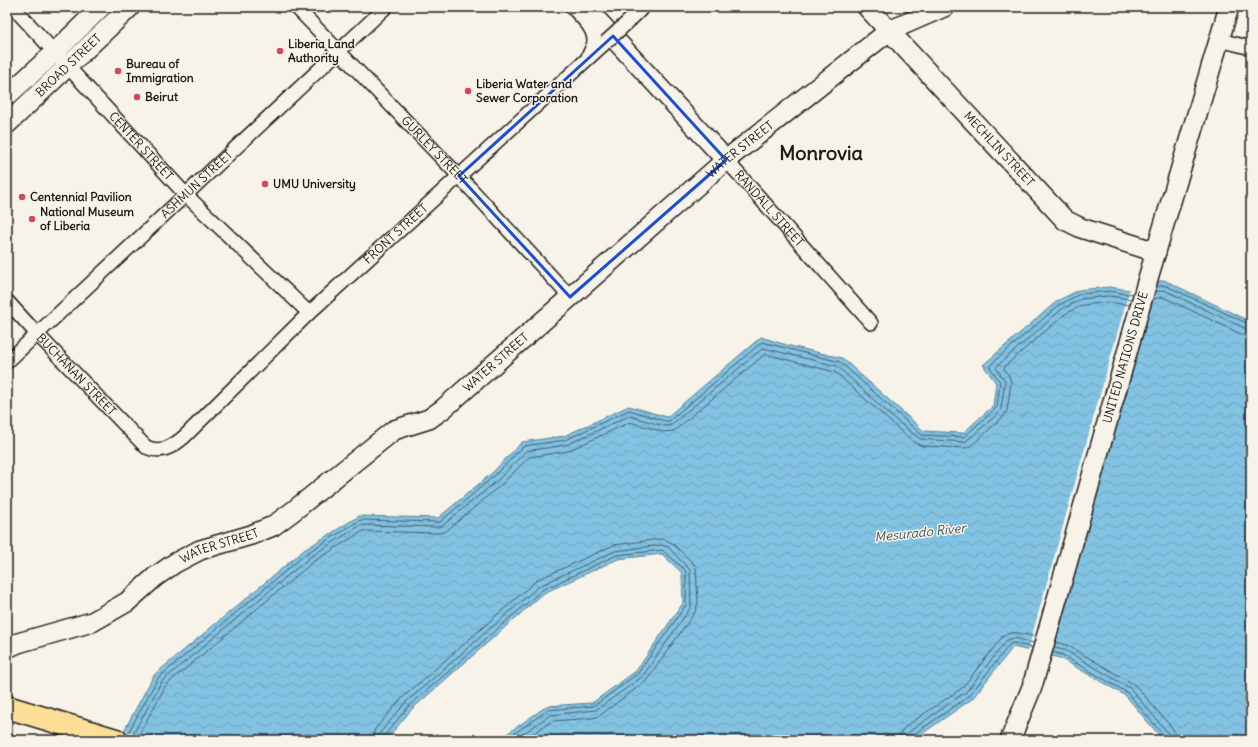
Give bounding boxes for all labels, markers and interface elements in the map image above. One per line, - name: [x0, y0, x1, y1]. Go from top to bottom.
- street label: BROAD STREET: [32, 30, 104, 100]
- place label: Liberia Land Authority: [288, 36, 355, 66]
- marker: Liberia Land Authority: [275, 46, 285, 56]
- place label: Bureau of Immigration: [126, 56, 194, 86]
- marker: Bureau of Immigration: [113, 66, 123, 76]
- place label: Liberia Water and Sewer Corporation: [476, 76, 578, 106]
- marker: Liberia Water and Sewer Corporation: [463, 86, 473, 96]
- place label: Beirut: [145, 89, 179, 104]
- marker: Beirut: [132, 92, 142, 102]
- street label: CENTER STREET: [106, 108, 177, 183]
- street label: MECHLIN STREET: [961, 108, 1038, 189]
- street label: GURLEY STREET: [398, 113, 471, 187]
- street label: WATER STREET: [703, 117, 776, 181]
- district label: Monrovia: [779, 140, 863, 165]
- street label: ASHMUN STREET: [157, 147, 236, 221]
- street label: RANDALL STREET: [732, 167, 807, 249]
- place label: UMU University: [273, 176, 356, 192]
- marker: UMU University: [260, 179, 270, 189]
- place label: Centennial Pavilion: [30, 189, 132, 204]
- marker: Centennial Pavilion: [17, 192, 27, 202]
- street label: FRONT STREET: [360, 200, 431, 267]
- place label: National Museum of Liberia: [40, 204, 134, 233]
- marker: National Museum of Liberia: [27, 214, 37, 224]
- street label: UNITED NATIONS DRIVE: [1099, 290, 1151, 425]
- street label: WATER STREET: [459, 329, 531, 395]
- street label: BUCHANAN STREET: [34, 330, 120, 418]
- water label: Mesurado River: [874, 519, 968, 546]
- street label: WATER STREET: [177, 525, 261, 566]

